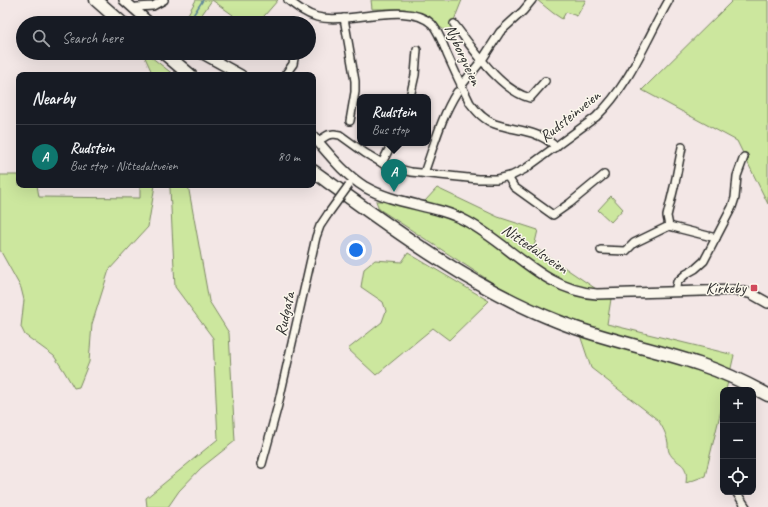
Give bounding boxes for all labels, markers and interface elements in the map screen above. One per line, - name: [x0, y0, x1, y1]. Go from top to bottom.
- search box: [16, 16, 316, 60]
- street label: Nyborgveien: [440, 21, 486, 89]
- icon: search: [30, 27, 52, 49]
- text: Search here: [62, 29, 123, 48]
- street label: Rudsteinveien: [536, 85, 605, 147]
- text: Nearby: [32, 88, 75, 109]
- popup: [357, 94, 431, 146]
- text: Rudstein: [372, 103, 416, 122]
- text: Bus stop: [372, 122, 409, 138]
- text: Rudstein: [70, 139, 114, 158]
- text: A: [42, 149, 48, 165]
- text: 80 m: [278, 149, 300, 165]
- text: Bus stop · Nittedalsveien: [70, 158, 178, 174]
- pin: A: [381, 159, 407, 192]
- street label: Nittedalsveien: [498, 220, 573, 279]
- your location: [346, 240, 366, 260]
- place label: Kirkeby: [706, 278, 748, 298]
- marker: Kirkeby: [749, 283, 759, 293]
- street label: Rudgata: [271, 289, 300, 338]
- map controls: [720, 387, 756, 495]
- button: +: [720, 387, 756, 423]
- button: −: [720, 423, 756, 459]
- button: locate: [720, 459, 756, 495]

